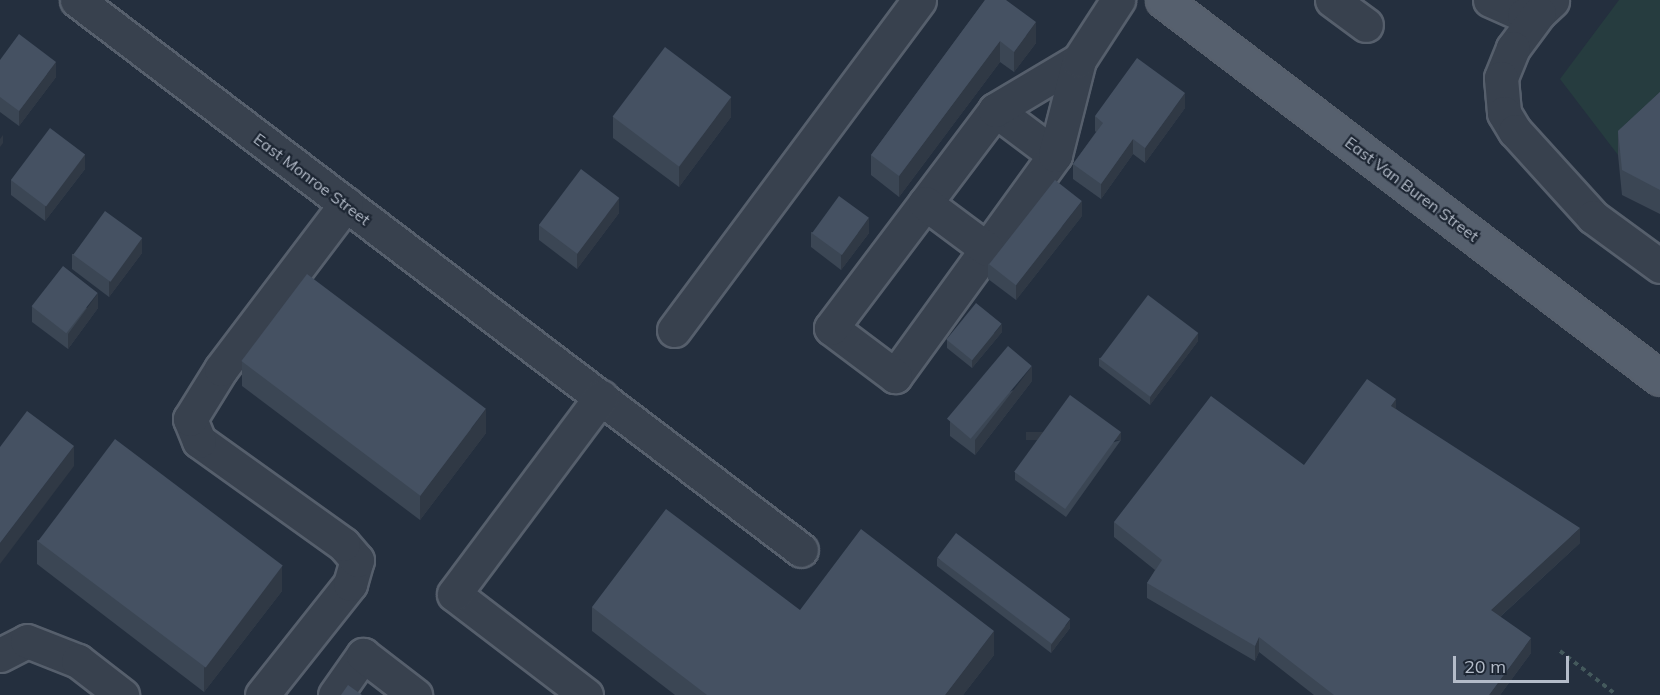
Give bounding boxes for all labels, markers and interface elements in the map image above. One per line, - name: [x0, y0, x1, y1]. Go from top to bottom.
- street label: East Monroe Street: [250, 129, 374, 229]
- street label: East Van Buren Street: [1341, 133, 1483, 245]
- scale bar: [1456, 644, 1572, 682]
- text: 20 m: [1464, 655, 1506, 678]

